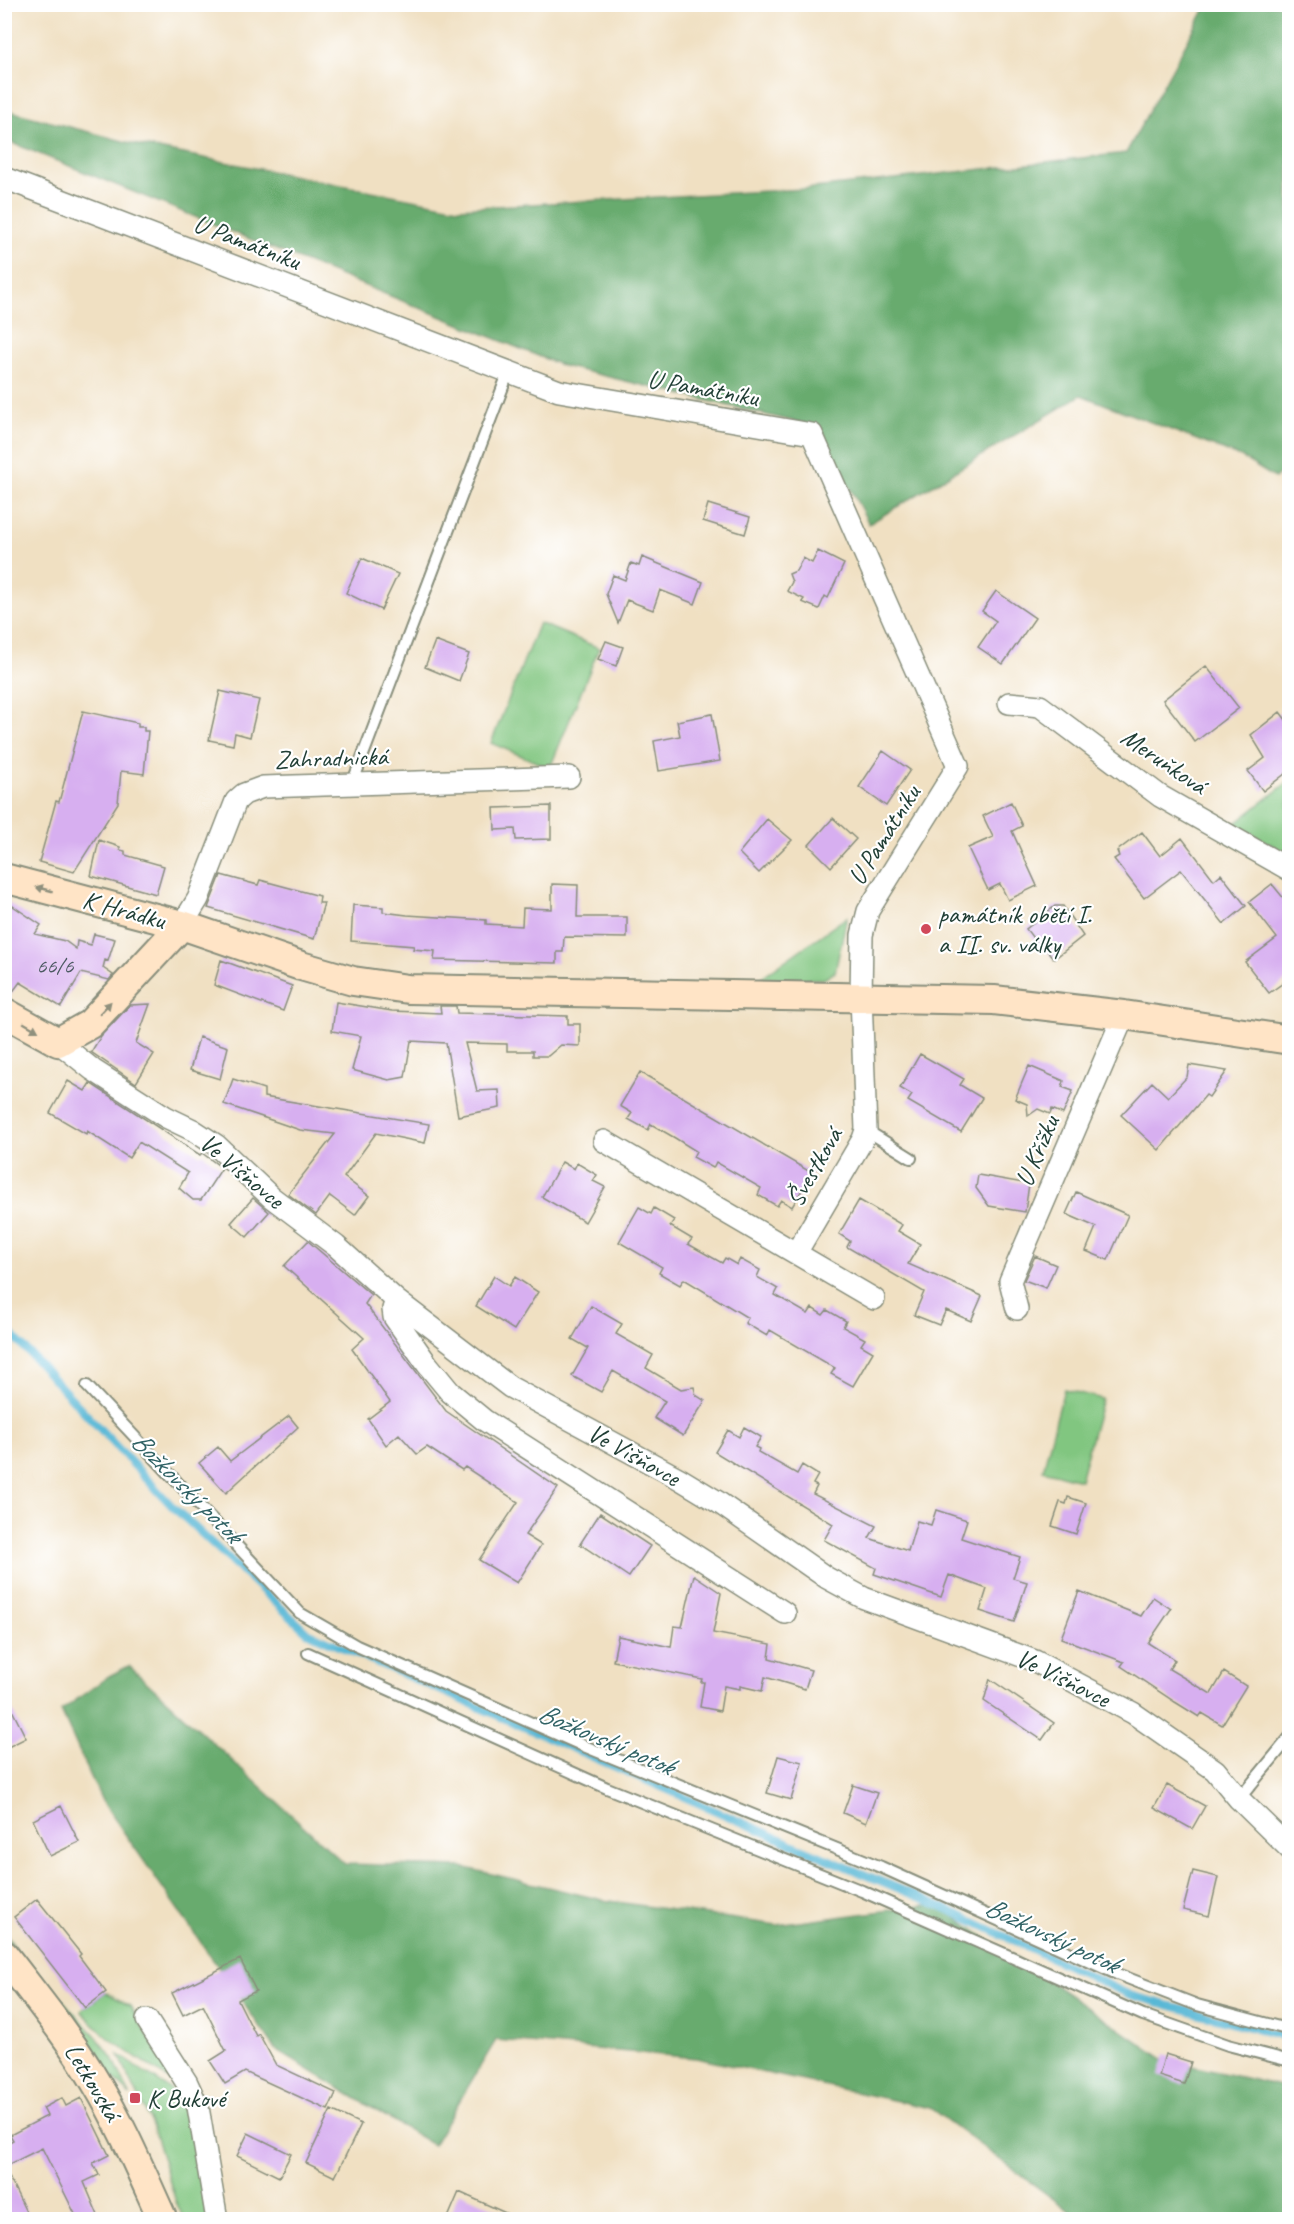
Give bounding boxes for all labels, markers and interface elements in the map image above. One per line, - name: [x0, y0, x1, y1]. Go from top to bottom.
- street label: U Památníku: [189, 207, 306, 278]
- street label: U Památníku: [645, 362, 762, 414]
- street label: Meruňková: [1115, 720, 1216, 803]
- street label: Zahradnická: [274, 739, 391, 776]
- street label: U Památníku: [840, 778, 928, 891]
- street label: K Hrádku: [79, 883, 170, 937]
- one-way arrow: [35, 884, 53, 893]
- place label: památník obětí I. a II. sv. války: [938, 898, 1093, 961]
- marker: památník obětí I. a II. sv. války: [919, 922, 933, 936]
- house number: 66/6: [37, 952, 75, 980]
- one-way arrow: [97, 1002, 111, 1016]
- one-way arrow: [23, 1022, 40, 1032]
- street label: U Křížku: [1007, 1109, 1067, 1191]
- street label: Švestková: [778, 1119, 851, 1212]
- street label: Ve Višňovce: [193, 1126, 292, 1217]
- street label: Ve Višňovce: [582, 1416, 687, 1495]
- water label: Božkovský potok: [124, 1424, 253, 1553]
- street label: Ve Višňovce: [1011, 1641, 1117, 1716]
- water label: Božkovský potok: [533, 1695, 683, 1785]
- water label: Božkovský potok: [980, 1889, 1129, 1983]
- street label: Letkovská: [57, 2037, 130, 2129]
- place label: K Bukové: [147, 2082, 229, 2115]
- marker: K Bukové: [128, 2091, 142, 2105]

